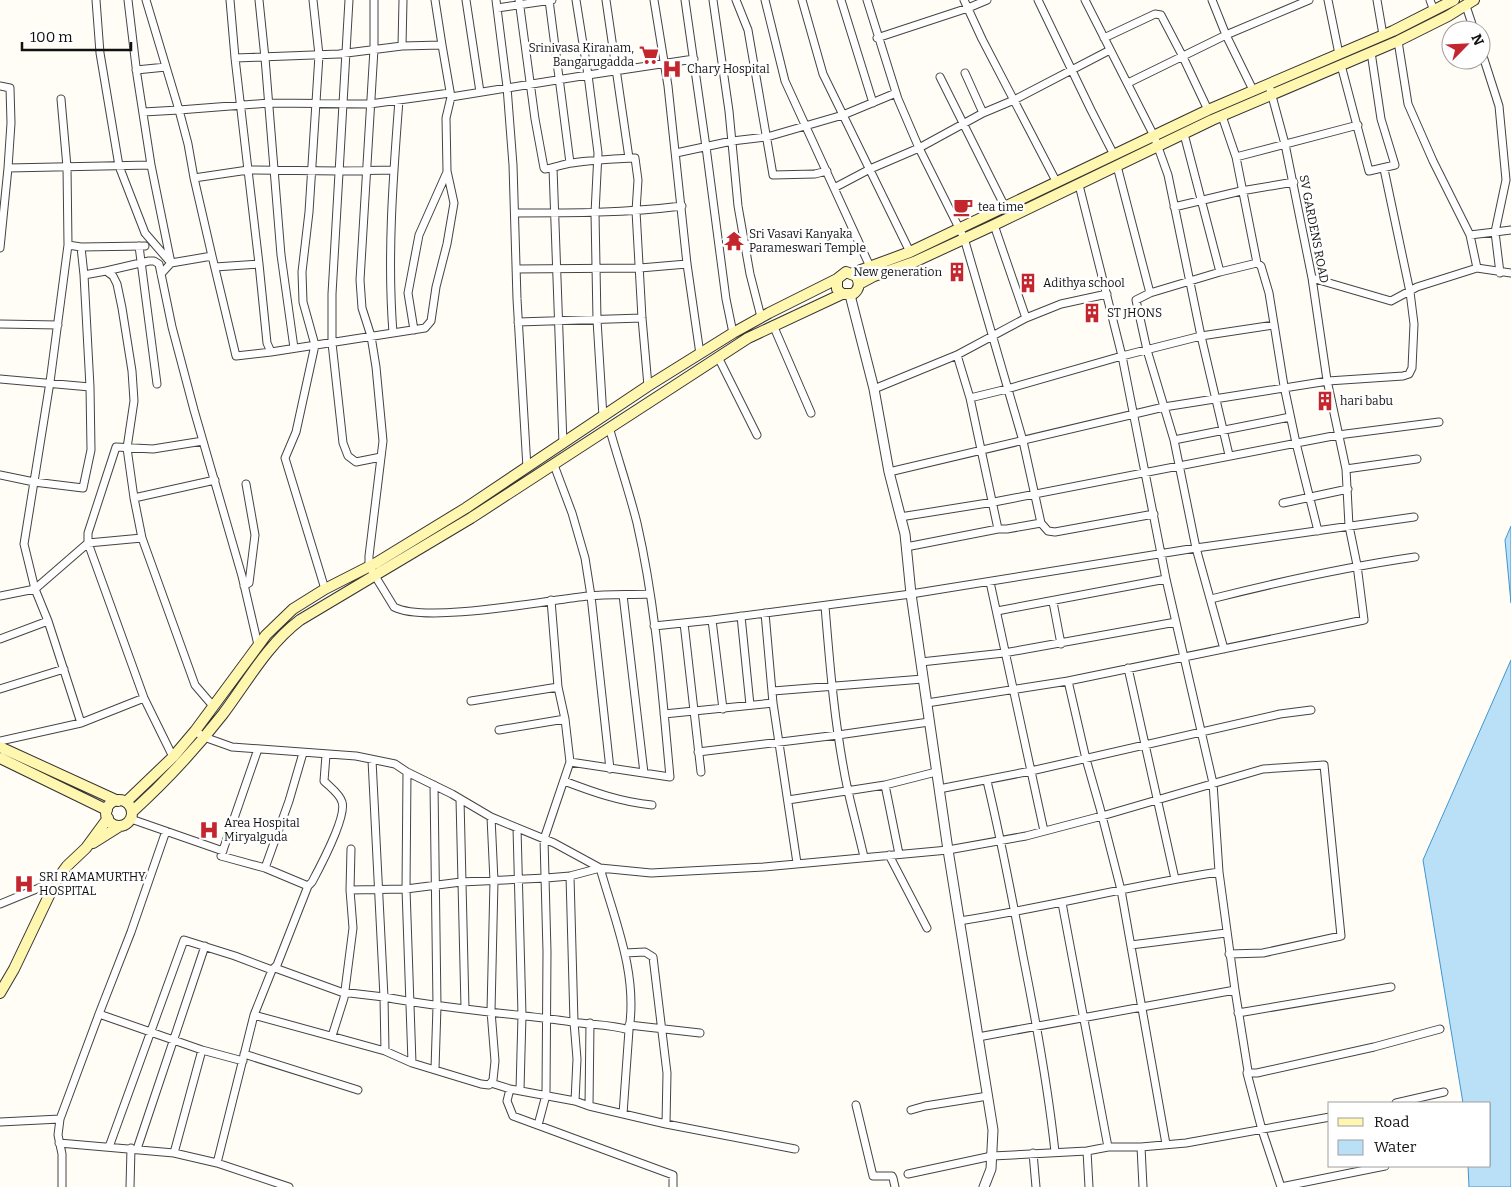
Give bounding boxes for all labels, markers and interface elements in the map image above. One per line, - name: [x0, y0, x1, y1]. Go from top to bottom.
- scale bar: [22, 20, 131, 52]
- north arrow: [1441, 20, 1491, 70]
- text: 100 m: [30, 28, 73, 46]
- text: N: [1467, 32, 1487, 48]
- place label: Srinivasa Kiranam, Bangarugadda: [528, 41, 634, 69]
- supermarket icon: Srinivasa Kiranam, Bangarugadda: [638, 44, 660, 66]
- hospital icon: Chary Hospital: [661, 58, 683, 80]
- place label: Chary Hospital: [687, 62, 770, 76]
- street label: SV GARDENS ROAD: [1297, 174, 1331, 284]
- cafe icon: tea time: [952, 196, 974, 218]
- place label: tea time: [978, 200, 1024, 214]
- place label: Sri Vasavi Kanyaka Parameswari Temple: [749, 227, 866, 255]
- temple icon: Sri Vasavi Kanyaka Parameswari Temple: [723, 230, 745, 252]
- building icon: New generation: [946, 261, 968, 283]
- place label: New generation: [853, 265, 942, 279]
- building icon: Adithya school: [1017, 272, 1039, 294]
- place label: Adithya school: [1043, 276, 1125, 290]
- building icon: ST JHONS: [1081, 302, 1103, 324]
- place label: ST JHONS: [1107, 306, 1162, 320]
- building icon: hari babu: [1314, 390, 1336, 412]
- place label: hari babu: [1340, 394, 1394, 408]
- place label: Area Hospital Miryalguda: [224, 816, 300, 844]
- hospital icon: Area Hospital Miryalguda: [198, 819, 220, 841]
- place label: SRI RAMAMURTHY HOSPITAL: [39, 870, 146, 898]
- hospital icon: SRI RAMAMURTHY HOSPITAL: [13, 873, 35, 895]
- legend: [1328, 1102, 1491, 1167]
- text: Road: [1374, 1113, 1409, 1131]
- text: Water: [1374, 1138, 1417, 1156]

